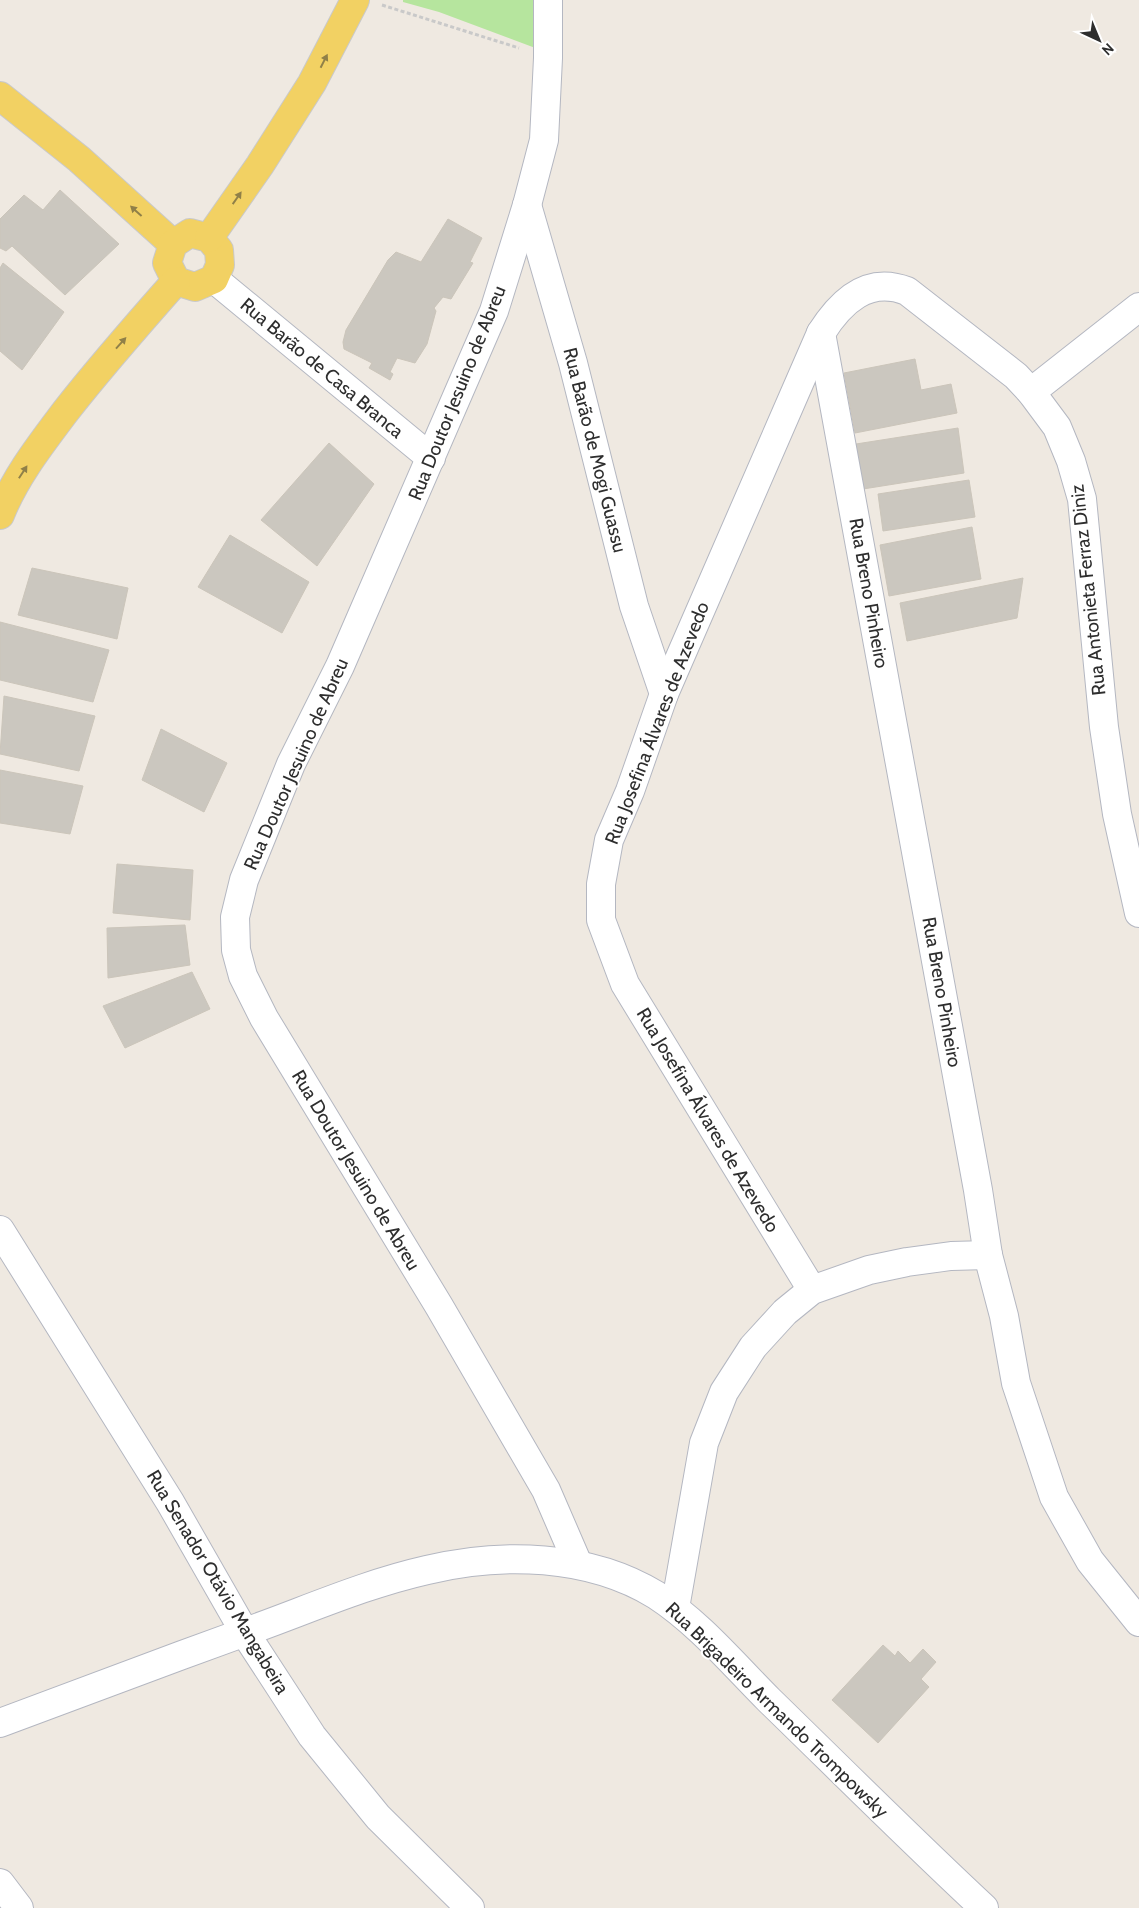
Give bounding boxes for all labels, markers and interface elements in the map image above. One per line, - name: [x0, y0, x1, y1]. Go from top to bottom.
- north arrow: [1074, 15, 1124, 65]
- text: N: [1098, 39, 1118, 59]
- one-way arrow: [320, 53, 328, 68]
- one-way arrow: [232, 191, 242, 205]
- one-way arrow: [131, 205, 143, 217]
- street label: Rua Doutor Jesuino de Abreu: [403, 282, 511, 504]
- street label: Rua Barão de Casa Branca: [236, 293, 408, 443]
- one-way arrow: [115, 337, 127, 349]
- street label: Rua Barão de Mogi Guassu: [558, 345, 632, 555]
- one-way arrow: [18, 465, 28, 479]
- street label: Rua Antonieta Ferraz Diniz: [1065, 483, 1111, 697]
- street label: Rua Breno Pinheiro: [844, 516, 894, 670]
- street label: Rua Josefina Álvares de Azevedo: [599, 598, 714, 848]
- street label: Rua Doutor Jesuino de Abreu: [239, 655, 353, 873]
- street label: Rua Breno Pinheiro: [917, 915, 967, 1069]
- street label: Rua Josefina Álvares de Azevedo: [632, 1003, 785, 1236]
- street label: Rua Doutor Jesuino de Abreu: [287, 1066, 425, 1274]
- street label: Rua Senador Otávio Mangabeira: [142, 1466, 294, 1698]
- street label: Rua Brigadeiro Armando Trompowsky: [661, 1597, 893, 1823]

